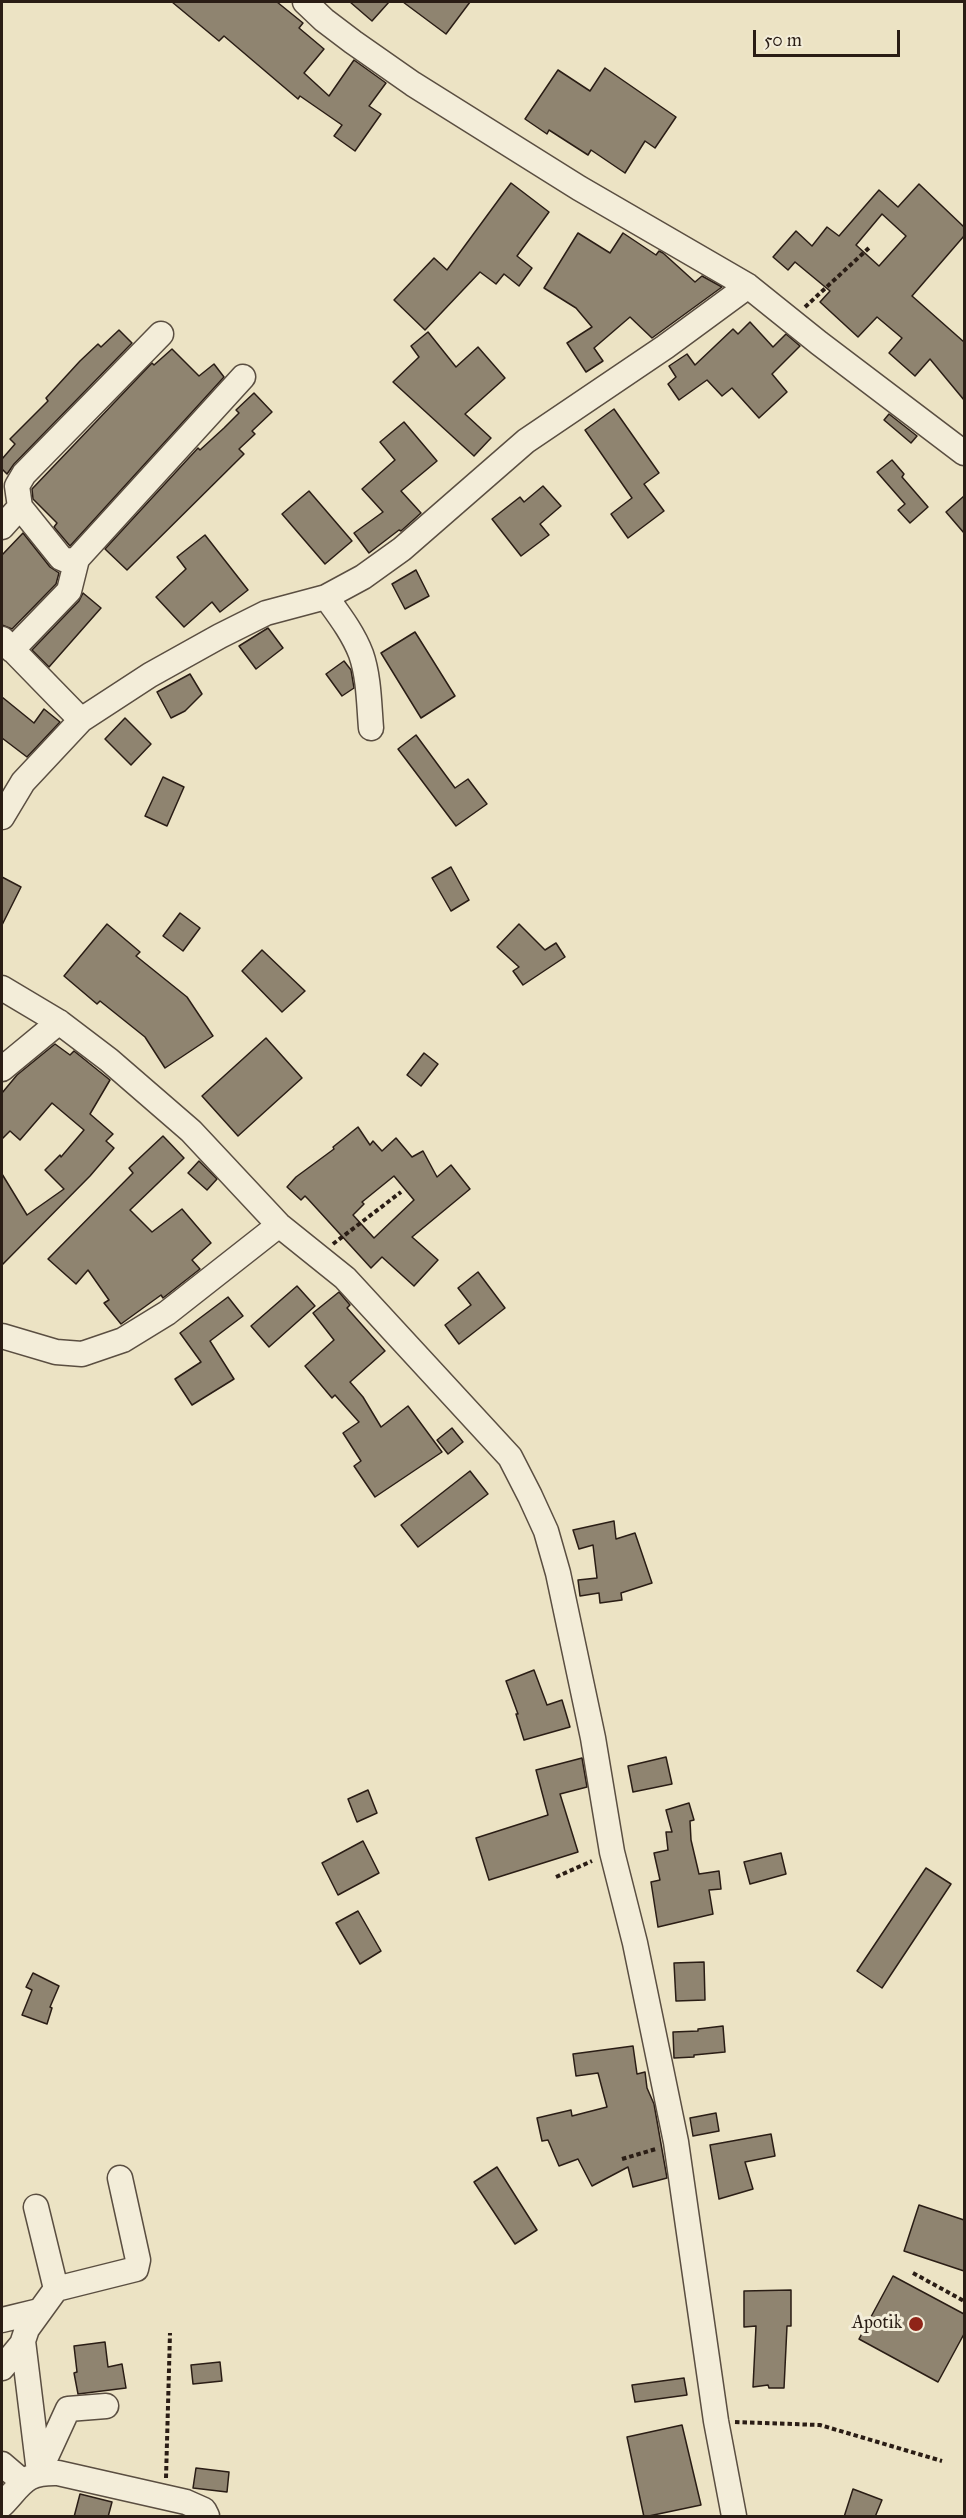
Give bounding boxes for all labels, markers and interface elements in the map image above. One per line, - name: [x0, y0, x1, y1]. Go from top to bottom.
- scale bar: [756, 18, 903, 56]
- text: 50 m: [764, 29, 802, 51]
- place label: Apotik: [852, 2313, 902, 2335]
- marker: Apotik: [907, 2315, 925, 2333]

